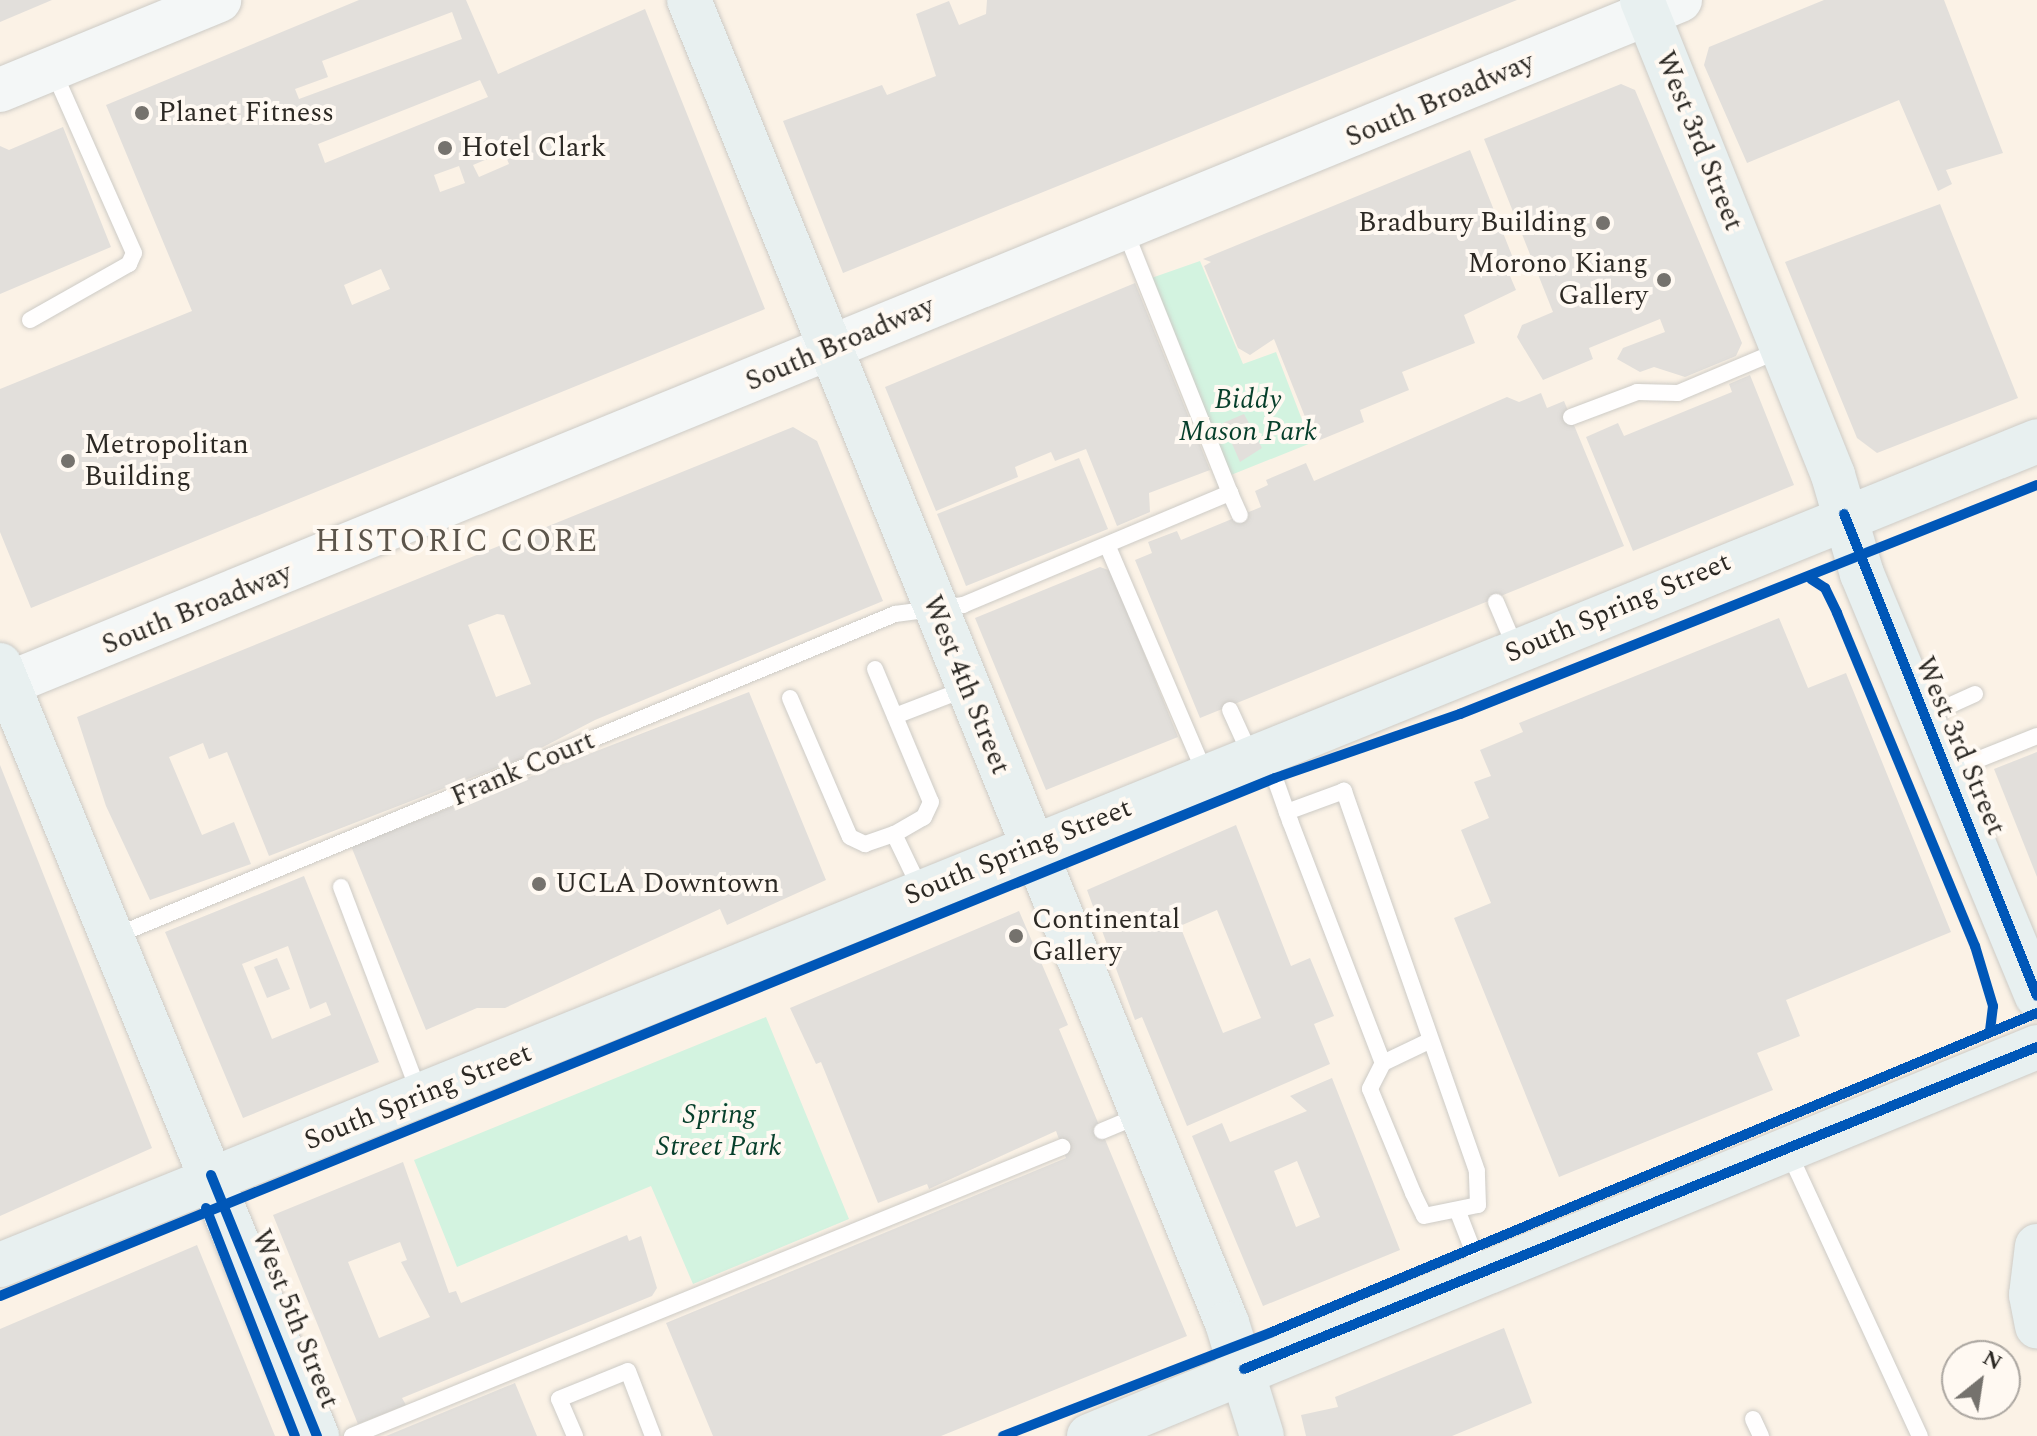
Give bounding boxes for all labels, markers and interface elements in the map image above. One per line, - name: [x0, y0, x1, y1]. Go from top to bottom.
- street label: South Broadway: [1341, 45, 1539, 155]
- street label: West 3rd Street: [1648, 46, 1750, 236]
- place label: Planet Fitness: [158, 96, 334, 130]
- marker: Planet Fitness: [133, 104, 151, 122]
- place label: Hotel Clark: [461, 131, 606, 165]
- marker: Hotel Clark: [436, 139, 454, 157]
- place label: Bradbury Building: [1358, 206, 1587, 240]
- marker: Bradbury Building: [1594, 214, 1612, 232]
- place label: Morono Kiang Gallery: [1468, 247, 1648, 313]
- marker: Morono Kiang Gallery: [1655, 271, 1673, 289]
- street label: South Broadway: [741, 289, 939, 399]
- park label: Biddy Mason Park: [1179, 383, 1317, 449]
- place label: Metropolitan Building: [84, 428, 249, 494]
- marker: Metropolitan Building: [59, 452, 77, 470]
- district label: HISTORIC CORE: [315, 523, 599, 561]
- street label: South Spring Street: [1500, 545, 1736, 671]
- street label: South Broadway: [97, 556, 297, 662]
- street label: West 4th Street: [915, 591, 1017, 779]
- street label: West 3rd Street: [1907, 652, 2013, 840]
- street label: Frank Court: [446, 724, 600, 814]
- street label: South Spring Street: [900, 791, 1136, 913]
- place label: UCLA Downtown: [555, 867, 779, 901]
- marker: UCLA Downtown: [530, 875, 548, 893]
- place label: Continental Gallery: [1032, 903, 1180, 969]
- marker: Continental Gallery: [1007, 927, 1025, 945]
- street label: South Spring Street: [300, 1036, 536, 1158]
- park label: Spring Street Park: [656, 1098, 782, 1164]
- street label: West 5th Street: [244, 1225, 346, 1413]
- north arrow: [1941, 1340, 2021, 1420]
- text: N: [1976, 1342, 2008, 1379]

